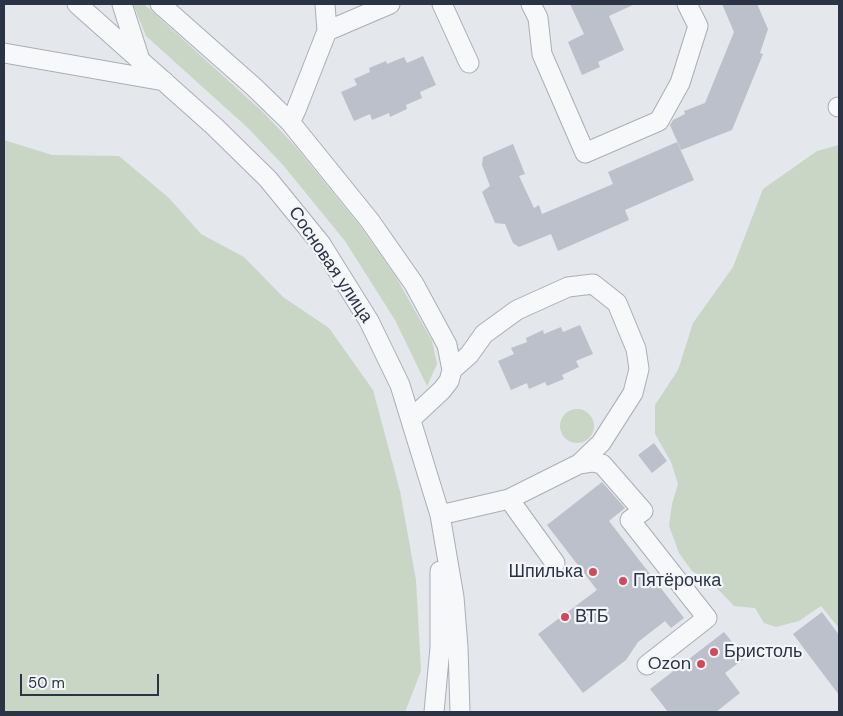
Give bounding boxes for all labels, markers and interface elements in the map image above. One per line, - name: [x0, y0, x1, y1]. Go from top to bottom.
- street label: Сосновая улица: [283, 203, 377, 327]
- place label: Шпилька: [509, 561, 583, 583]
- marker: Шпилька: [587, 566, 599, 578]
- place label: Пятёрочка: [633, 570, 721, 592]
- marker: Пятёрочка: [617, 575, 629, 587]
- place label: ВТБ: [575, 606, 609, 628]
- marker: ВТБ: [559, 611, 571, 623]
- place label: Бристоль: [724, 641, 802, 663]
- marker: Бристоль: [708, 646, 720, 658]
- place label: Ozon: [648, 653, 691, 675]
- marker: Ozon: [695, 658, 707, 670]
- scale bar: [22, 664, 161, 696]
- text: 50 m: [28, 673, 65, 693]

